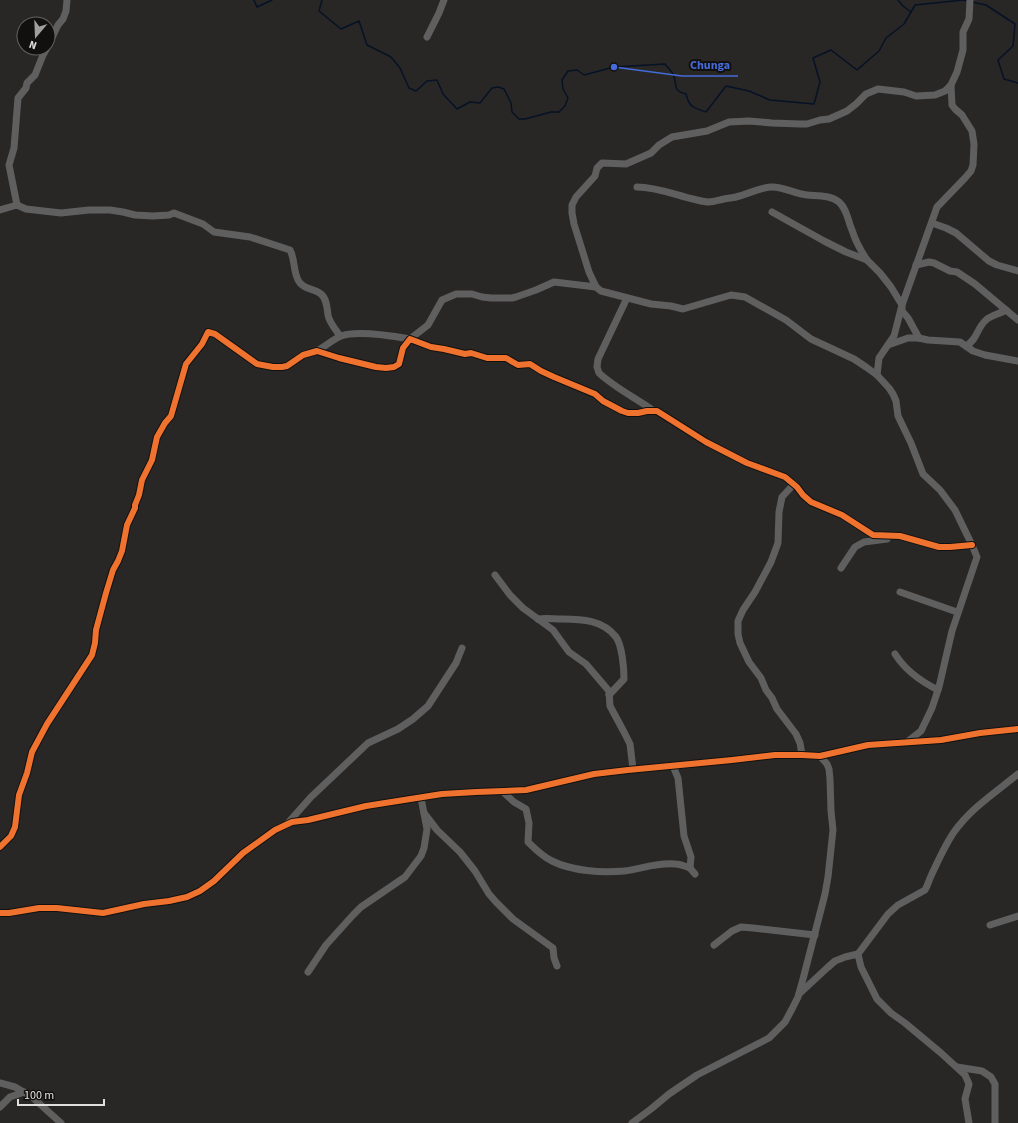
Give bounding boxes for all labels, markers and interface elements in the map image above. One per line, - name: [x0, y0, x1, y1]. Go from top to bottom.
- north arrow: [16, 16, 56, 56]
- text: N: [27, 37, 39, 53]
- callout: Chunga: [682, 52, 738, 76]
- text: Chunga: [690, 57, 730, 74]
- scale bar: [18, 1081, 104, 1107]
- text: 100 m: [24, 1087, 54, 1104]

